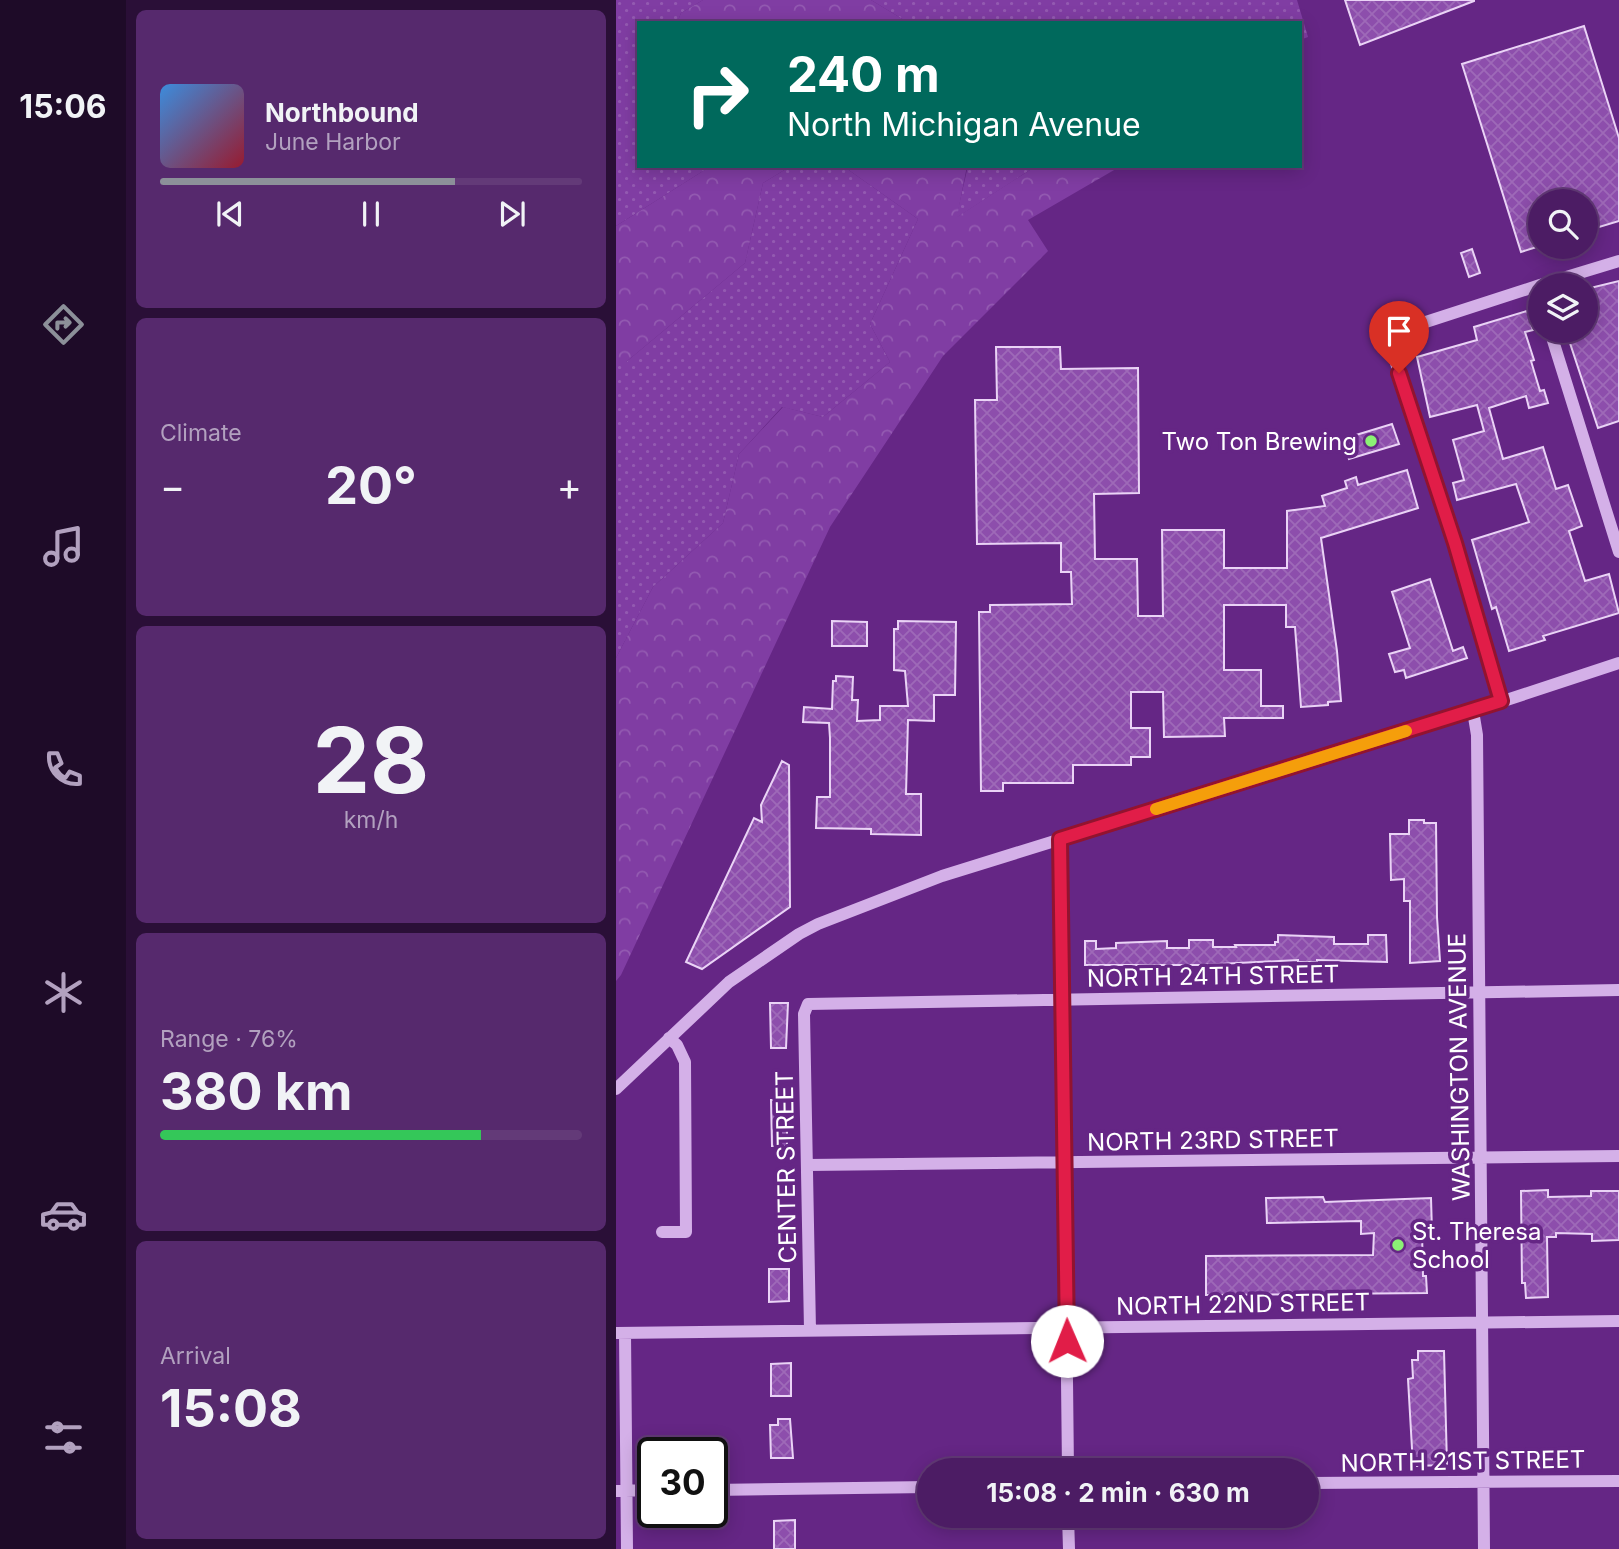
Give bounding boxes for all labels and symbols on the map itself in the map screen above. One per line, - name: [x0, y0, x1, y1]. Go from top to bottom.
- pin: [1369, 301, 1429, 373]
- place label: Two Ton Brewing: [1161, 427, 1357, 456]
- marker: Two Ton Brewing: [1363, 433, 1379, 449]
- street label: WASHINGTON AVENUE: [1442, 933, 1476, 1201]
- street label: NORTH 24TH STREET: [1087, 959, 1339, 993]
- street label: CENTER STREET: [770, 1070, 802, 1264]
- street label: NORTH 23RD STREET: [1087, 1123, 1339, 1157]
- place label: St. Theresa School: [1412, 1217, 1541, 1274]
- marker: St. Theresa School: [1390, 1237, 1406, 1253]
- street label: NORTH 22ND STREET: [1116, 1287, 1370, 1321]
- position arrow: [1030, 1304, 1104, 1378]
- speed limit sign: 30: [637, 1437, 728, 1528]
- street label: NORTH 21ST STREET: [1340, 1444, 1586, 1478]

